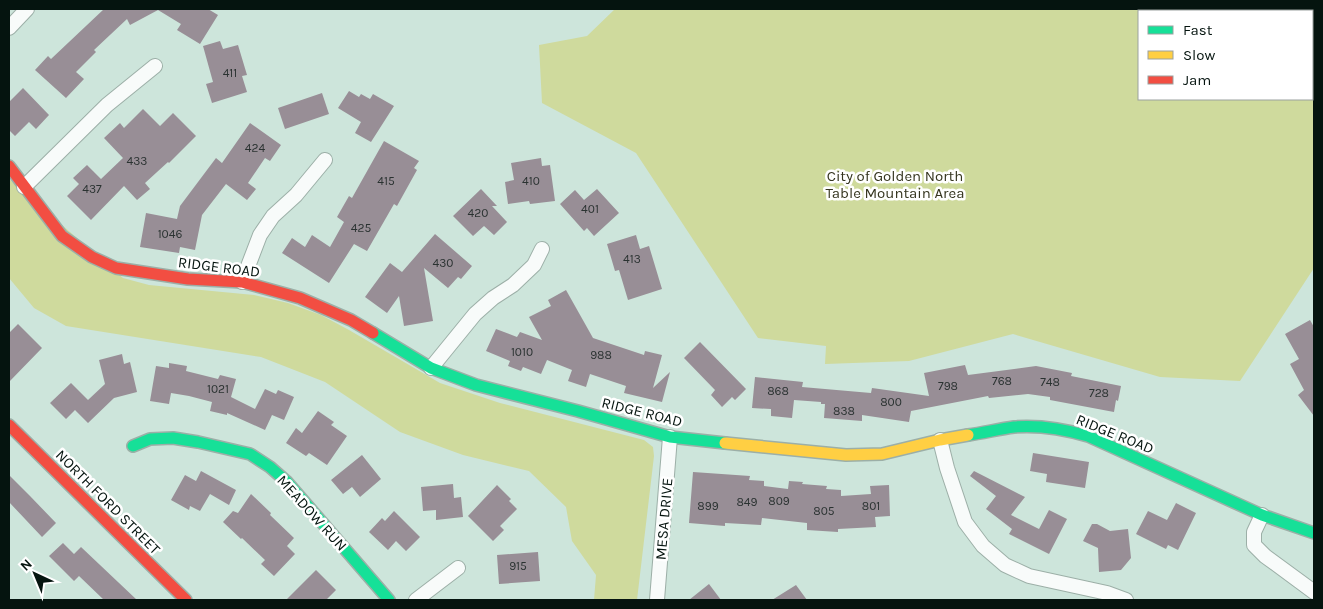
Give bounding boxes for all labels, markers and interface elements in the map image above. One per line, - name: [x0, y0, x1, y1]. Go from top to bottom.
- legend: [1138, 10, 1313, 100]
- text: Fast: [1183, 21, 1213, 39]
- text: Slow: [1183, 46, 1215, 64]
- house number: 411: [223, 66, 237, 80]
- text: Jam: [1183, 71, 1211, 89]
- house number: 424: [245, 141, 265, 155]
- house number: 433: [127, 154, 147, 168]
- park label: City of Golden North Table Mountain Area: [826, 167, 964, 202]
- house number: 415: [377, 174, 395, 188]
- house number: 410: [522, 174, 540, 188]
- house number: 437: [82, 182, 102, 196]
- house number: 401: [581, 202, 599, 216]
- house number: 420: [468, 206, 488, 220]
- house number: 425: [351, 221, 371, 235]
- house number: 1046: [158, 227, 182, 241]
- house number: 413: [623, 252, 641, 266]
- street label: RIDGE ROAD: [177, 253, 261, 281]
- house number: 430: [433, 256, 453, 270]
- house number: 1010: [511, 345, 533, 359]
- house number: 988: [590, 348, 612, 362]
- house number: 768: [992, 374, 1012, 388]
- house number: 748: [1040, 375, 1060, 389]
- house number: 798: [938, 379, 958, 393]
- house number: 1021: [207, 382, 229, 396]
- house number: 868: [767, 384, 789, 398]
- house number: 728: [1089, 386, 1109, 400]
- street label: RIDGE ROAD: [600, 393, 684, 431]
- house number: 800: [880, 395, 902, 409]
- house number: 838: [833, 404, 855, 418]
- street label: RIDGE ROAD: [1073, 410, 1157, 458]
- street label: NORTH FORD STREET: [52, 446, 164, 558]
- street label: MEADOW RUN: [273, 471, 351, 555]
- street label: MESA DRIVE: [651, 477, 677, 561]
- house number: 809: [768, 494, 790, 508]
- house number: 849: [736, 495, 758, 509]
- house number: 899: [697, 499, 719, 513]
- house number: 801: [862, 499, 880, 513]
- house number: 805: [813, 504, 835, 518]
- north arrow: [10, 549, 60, 599]
- text: N: [17, 555, 36, 575]
- house number: 915: [509, 559, 527, 573]

